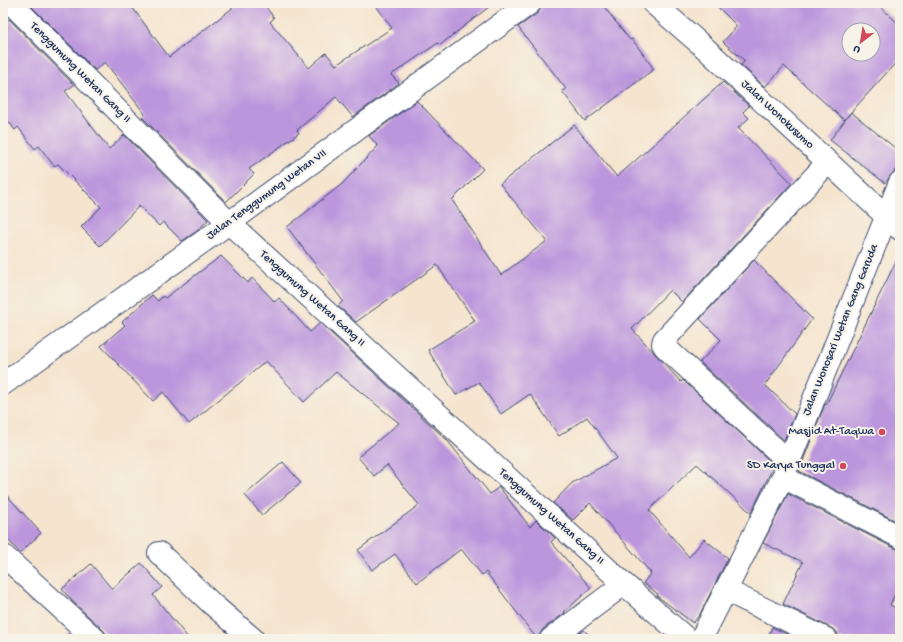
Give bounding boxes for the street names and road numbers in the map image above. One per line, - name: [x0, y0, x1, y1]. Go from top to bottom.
- street label: Tenggumung Wetan Gang II: [26, 19, 134, 127]
- street label: Jalan Wonokusumo: [737, 77, 817, 153]
- street label: Jalan Tenggumung Wetan VII: [204, 147, 330, 243]
- street label: Jalan Wonosari Wetan Gang Garuda: [800, 242, 882, 418]
- street label: Tenggumung Wetan Gang II: [256, 247, 368, 350]
- street label: Tenggumung Wetan Gang II: [495, 465, 607, 568]

